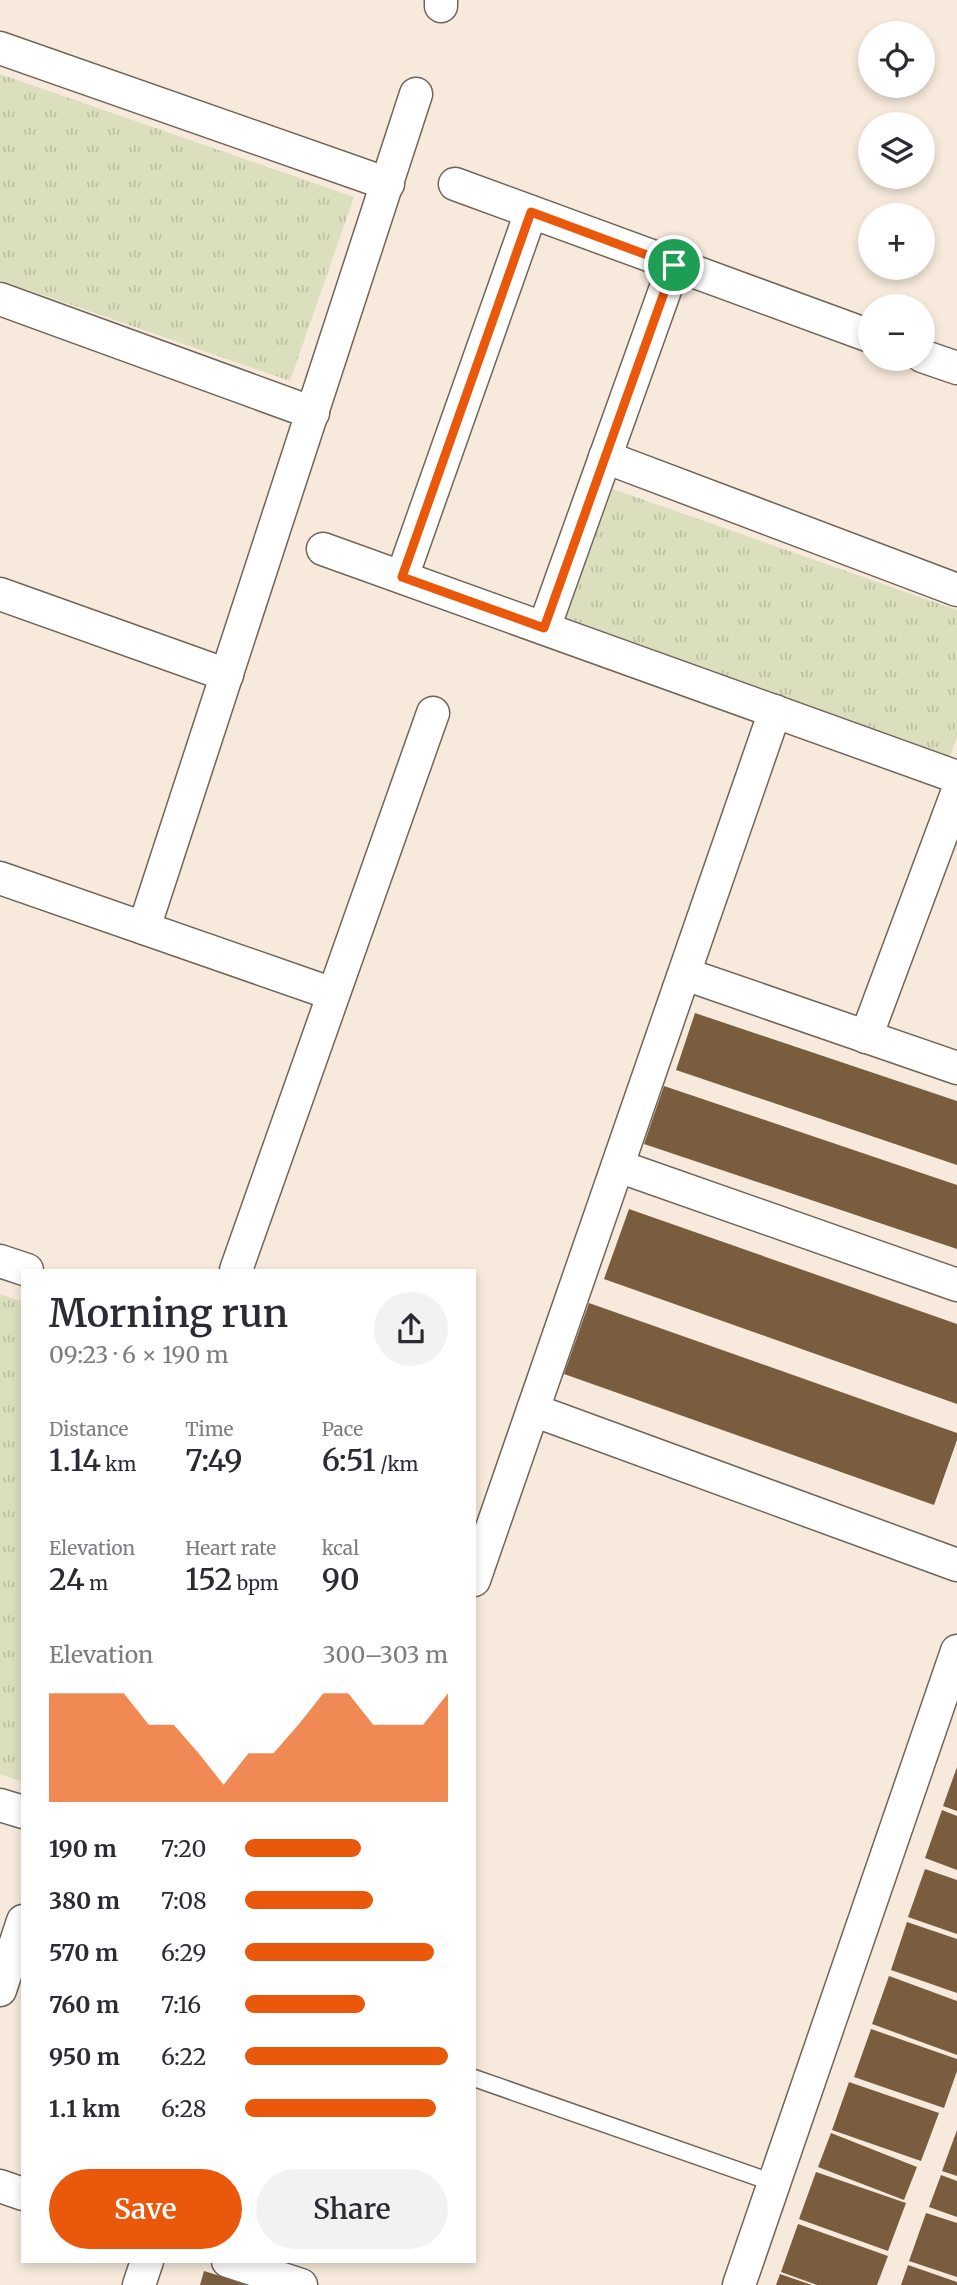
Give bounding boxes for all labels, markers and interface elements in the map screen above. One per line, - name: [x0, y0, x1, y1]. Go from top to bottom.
- map controls: [858, 21, 935, 371]
- button: locate: [858, 21, 935, 98]
- button: layers: [858, 112, 935, 189]
- button: +: [858, 203, 935, 280]
- pin: [644, 235, 704, 295]
- icon: arrive: [655, 246, 693, 284]
- button: −: [858, 294, 935, 371]
- text: Morning run: [49, 1290, 288, 1337]
- button: share: [374, 1292, 448, 1366]
- text: 09:23 · 6 × 190 m: [49, 1340, 229, 1369]
- text: Distance: [49, 1417, 128, 1441]
- text: Time: [185, 1417, 234, 1441]
- text: Pace: [322, 1417, 363, 1441]
- text: 1.14: [49, 1441, 101, 1479]
- text: 7:49: [185, 1441, 243, 1479]
- text: 6:51: [322, 1441, 376, 1479]
- text: km: [101, 1452, 136, 1476]
- text: /km: [376, 1452, 418, 1476]
- text: Elevation: [49, 1536, 135, 1560]
- text: Heart rate: [185, 1536, 276, 1560]
- text: kcal: [322, 1536, 359, 1560]
- text: 24: [49, 1560, 85, 1598]
- text: 152: [185, 1560, 232, 1598]
- text: 90: [322, 1560, 360, 1598]
- text: m: [85, 1571, 108, 1595]
- text: bpm: [232, 1571, 279, 1595]
- text: Elevation: [49, 1640, 153, 1669]
- text: 300–303 m: [323, 1640, 448, 1669]
- text: 190 m: [49, 1834, 117, 1863]
- text: 7:20: [161, 1834, 206, 1863]
- text: 380 m: [49, 1886, 120, 1915]
- text: 7:08: [161, 1886, 207, 1915]
- text: 570 m: [49, 1938, 118, 1967]
- text: 6:29: [161, 1938, 206, 1967]
- text: 760 m: [49, 1990, 119, 2019]
- text: 7:16: [161, 1990, 201, 2019]
- text: 950 m: [49, 2042, 120, 2071]
- text: 6:22: [161, 2042, 206, 2071]
- text: 1.1 km: [49, 2094, 120, 2123]
- text: 6:28: [161, 2094, 207, 2123]
- button: Save: [49, 2169, 242, 2249]
- button: Share: [256, 2169, 448, 2249]

